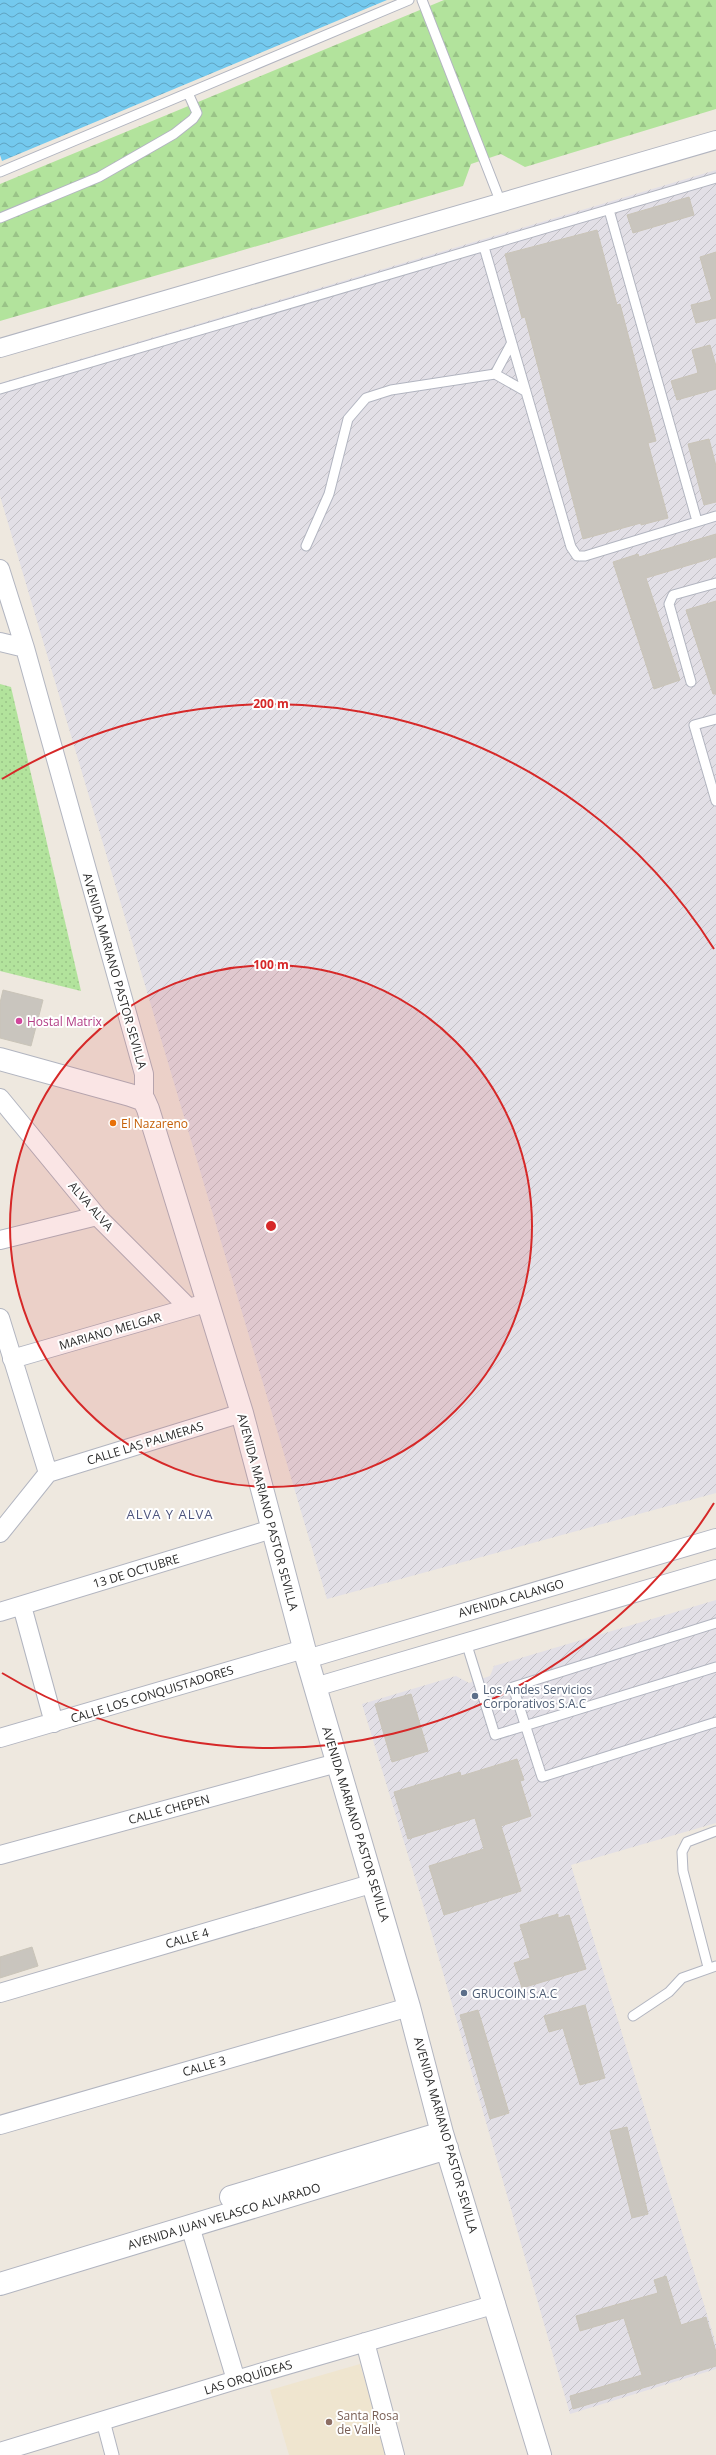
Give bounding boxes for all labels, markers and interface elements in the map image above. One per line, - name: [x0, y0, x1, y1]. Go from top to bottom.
- text: 200 m: [253, 695, 289, 712]
- street label: AVENIDA MARIANO PASTOR SEVILLA: [79, 871, 151, 1071]
- text: 100 m: [253, 956, 289, 973]
- place label: Hostal Matrix: [27, 1013, 103, 1030]
- marker: Hostal Matrix: [14, 1016, 24, 1026]
- place label: El Nazareno: [121, 1115, 188, 1132]
- marker: El Nazareno: [108, 1118, 118, 1128]
- street label: ALVA ALVA: [65, 1178, 117, 1235]
- centre of rings: [264, 1219, 278, 1233]
- street label: MARIANO MELGAR: [57, 1308, 164, 1354]
- street label: AVENIDA MARIANO PASTOR SEVILLA: [233, 1412, 303, 1613]
- street label: CALLE LAS PALMERAS: [85, 1417, 205, 1469]
- district label: ALVA Y ALVA: [127, 1505, 213, 1523]
- street label: 13 DE OCTUBRE: [91, 1550, 181, 1592]
- street label: AVENIDA CALANGO: [456, 1575, 566, 1621]
- street label: CALLE LOS CONQUISTADORES: [68, 1661, 236, 1727]
- place label: Los Andes Servicios Corporativos S.A.C: [483, 1681, 592, 1712]
- marker: Los Andes Servicios Corporativos S.A.C: [470, 1691, 480, 1701]
- street label: AVENIDA MARIANO PASTOR SEVILLA: [318, 1724, 394, 1924]
- street label: CALLE CHEPEN: [126, 1790, 212, 1828]
- street label: CALLE 4: [163, 1924, 211, 1952]
- place label: GRUCOIN S.A.C: [472, 1985, 558, 2002]
- marker: GRUCOIN S.A.C: [459, 1988, 469, 1998]
- street label: AVENIDA MARIANO PASTOR SEVILLA: [410, 2035, 482, 2235]
- street label: CALLE 3: [180, 2052, 228, 2080]
- street label: AVENIDA JUAN VELASCO ALVARADO: [125, 2179, 323, 2253]
- street label: LAS ORQUÍDEAS: [202, 2356, 294, 2398]
- place label: Santa Rosa de Valle: [337, 2407, 399, 2438]
- marker: Santa Rosa de Valle: [324, 2417, 334, 2427]

